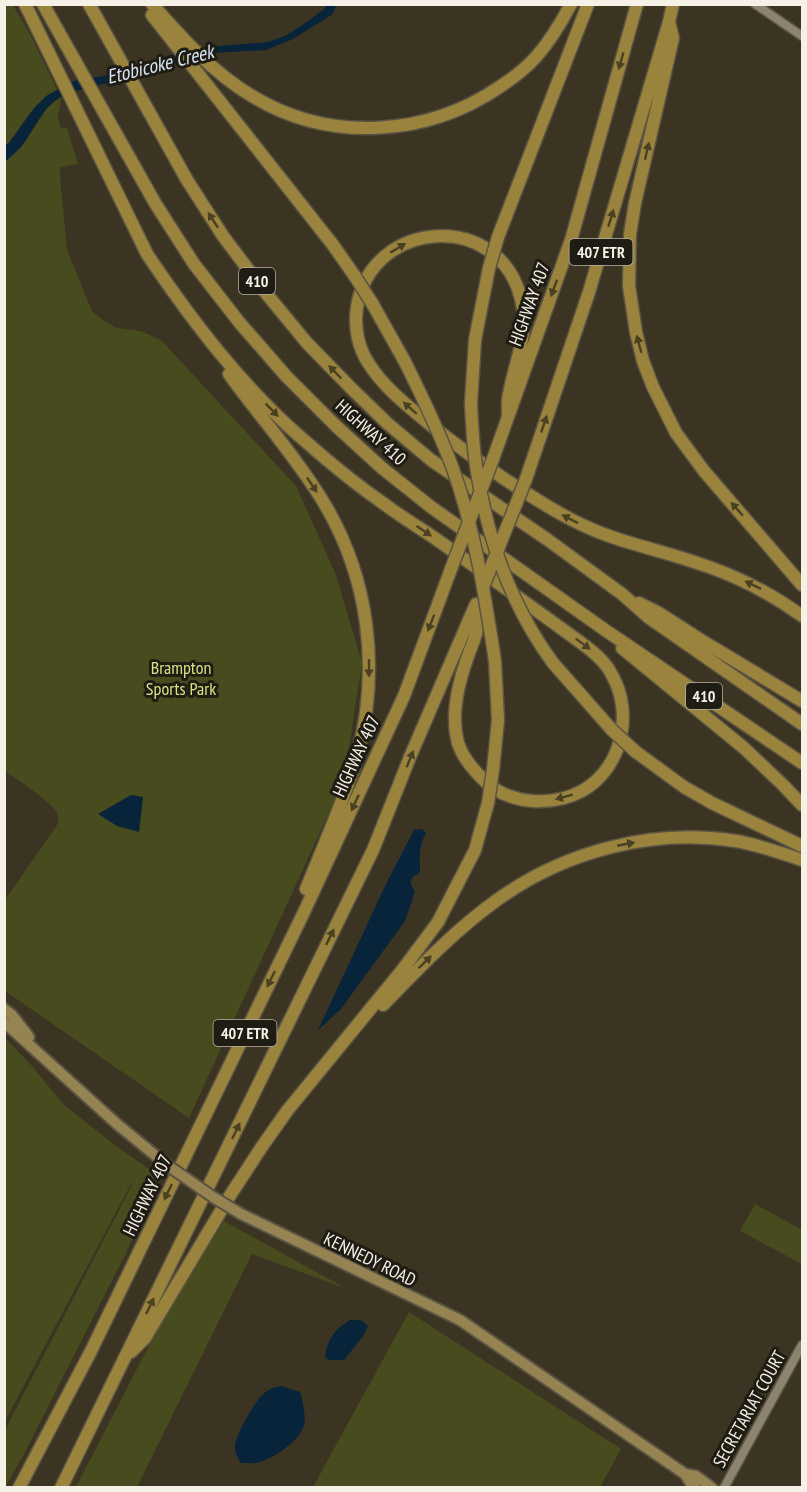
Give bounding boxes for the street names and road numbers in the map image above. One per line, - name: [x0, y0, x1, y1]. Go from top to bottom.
- road number: 407 ETR: [570, 239, 632, 265]
- street label: HIGHWAY 407: [503, 259, 555, 349]
- road number: 410: [239, 268, 275, 294]
- street label: HIGHWAY 410: [331, 394, 411, 470]
- road number: 410: [686, 683, 722, 709]
- street label: HIGHWAY 407: [327, 712, 385, 800]
- road number: 407 ETR: [214, 1020, 276, 1046]
- street label: HIGHWAY 407: [118, 1151, 176, 1239]
- street label: KENNEDY ROAD: [320, 1227, 420, 1291]
- street label: SECRETARIAT COURT: [707, 1346, 791, 1472]

